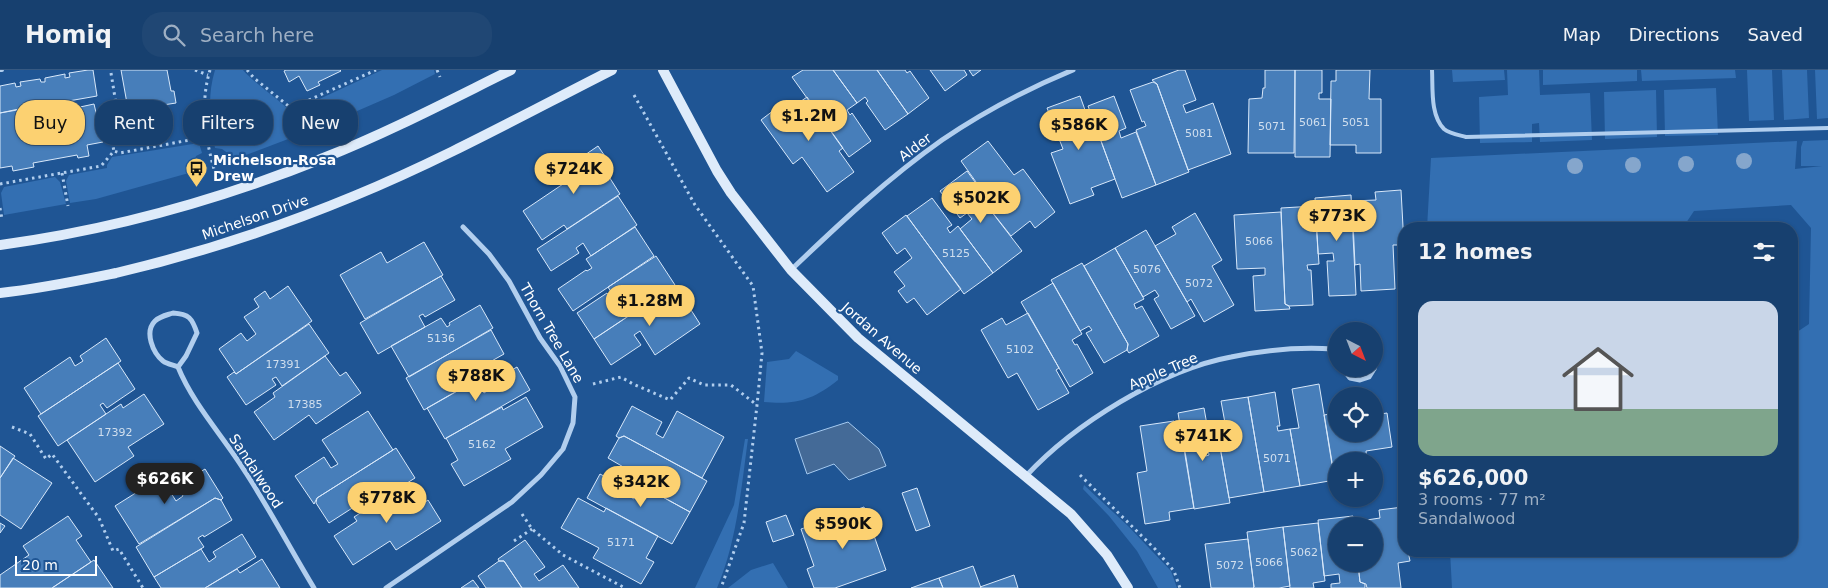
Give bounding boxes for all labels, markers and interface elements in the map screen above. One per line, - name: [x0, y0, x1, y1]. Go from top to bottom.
- search box: [142, 12, 492, 57]
- text: Homiq: [25, 21, 112, 49]
- icon: search: [160, 21, 188, 49]
- text: Search here: [200, 24, 314, 46]
- text: Map: [1563, 24, 1601, 45]
- text: Directions: [1629, 24, 1719, 45]
- text: Saved: [1747, 24, 1803, 45]
- chip: Buy: [15, 100, 85, 145]
- chip: Rent: [95, 100, 173, 145]
- chip: Filters: [183, 100, 273, 145]
- chip: New: [283, 100, 358, 145]
- pin: $1.2M: [774, 100, 844, 142]
- text: $1.2M: [781, 106, 837, 125]
- pin: $586K: [1044, 108, 1114, 151]
- text: $586K: [1051, 115, 1107, 134]
- house number: 5061: [1299, 116, 1327, 129]
- house number: 5051: [1342, 116, 1370, 129]
- house number: 5071: [1258, 120, 1286, 133]
- house number: 5081: [1185, 127, 1213, 140]
- street label: Alder: [896, 129, 935, 164]
- place label: Michelson-Rosa Drew: [213, 152, 336, 184]
- pin: $724K: [539, 152, 609, 195]
- bus stop icon: Michelson-Rosa Drew: [185, 156, 209, 187]
- text: $724K: [546, 159, 602, 178]
- pin: $502K: [946, 182, 1016, 224]
- text: $502K: [953, 188, 1009, 207]
- street label: Michelson Drive: [200, 191, 310, 243]
- pin: $773K: [1302, 200, 1372, 242]
- text: $773K: [1309, 206, 1365, 225]
- house number: 5066: [1245, 235, 1273, 248]
- icon: filters: [1750, 238, 1778, 266]
- text: 12 homes: [1418, 240, 1533, 264]
- house number: 5125: [942, 247, 970, 260]
- house number: 5076: [1133, 263, 1161, 276]
- house number: 5072: [1185, 277, 1213, 290]
- street label: Thorn Tree Lane: [516, 280, 587, 386]
- pin: $1.28M: [609, 284, 691, 327]
- text: $1.28M: [617, 291, 683, 310]
- street label: Jordan Avenue: [838, 298, 925, 377]
- north arrow: [1328, 322, 1382, 378]
- map controls: [1328, 322, 1383, 572]
- house number: 5136: [427, 332, 455, 345]
- icon: home: [1553, 334, 1643, 424]
- house number: 5102: [1006, 343, 1034, 356]
- street label: Apple Tree: [1126, 349, 1200, 393]
- house number: 17391: [266, 358, 301, 371]
- pin: $788K: [441, 360, 511, 402]
- text: $788K: [448, 366, 504, 385]
- button: locate: [1328, 387, 1383, 442]
- house number: 17385: [288, 398, 323, 411]
- pin: $741K: [1168, 420, 1238, 462]
- house number: 17392: [98, 426, 133, 439]
- text: $741K: [1175, 426, 1231, 445]
- street label: Sandalwood: [226, 431, 286, 511]
- house number: 5162: [468, 438, 496, 451]
- house number: 5071: [1263, 452, 1291, 465]
- button: +: [1328, 452, 1383, 507]
- pin: $626K: [130, 462, 200, 505]
- pin: $342K: [606, 466, 676, 508]
- text: $626,000: [1418, 466, 1528, 490]
- text: $626K: [137, 469, 193, 488]
- text: $342K: [613, 472, 669, 491]
- pin: $778K: [352, 482, 422, 524]
- text: $778K: [359, 488, 415, 507]
- text: 3 rooms · 77 m²: [1418, 490, 1546, 509]
- pin: $590K: [808, 508, 878, 550]
- text: Sandalwood: [1418, 509, 1515, 528]
- text: $590K: [815, 514, 871, 533]
- button: −: [1328, 517, 1383, 572]
- house number: 5171: [607, 536, 635, 549]
- house number: 5062: [1290, 546, 1318, 559]
- scale bar: [15, 553, 98, 576]
- house number: 5066: [1255, 556, 1283, 569]
- text: 20 m: [22, 557, 58, 573]
- house number: 5072: [1216, 559, 1244, 572]

